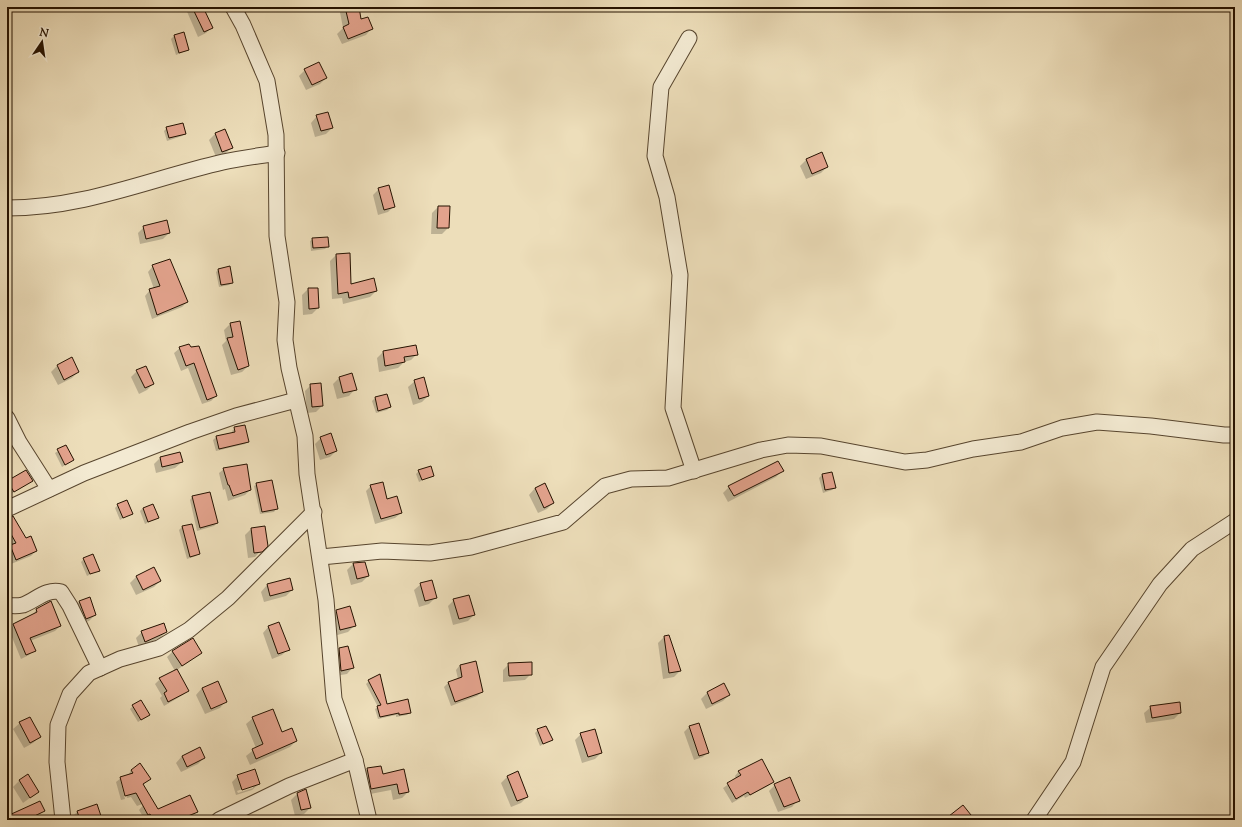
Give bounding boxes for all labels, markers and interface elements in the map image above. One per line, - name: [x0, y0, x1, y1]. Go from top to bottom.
- north arrow: [22, 22, 62, 62]
- text: N: [37, 24, 50, 42]

